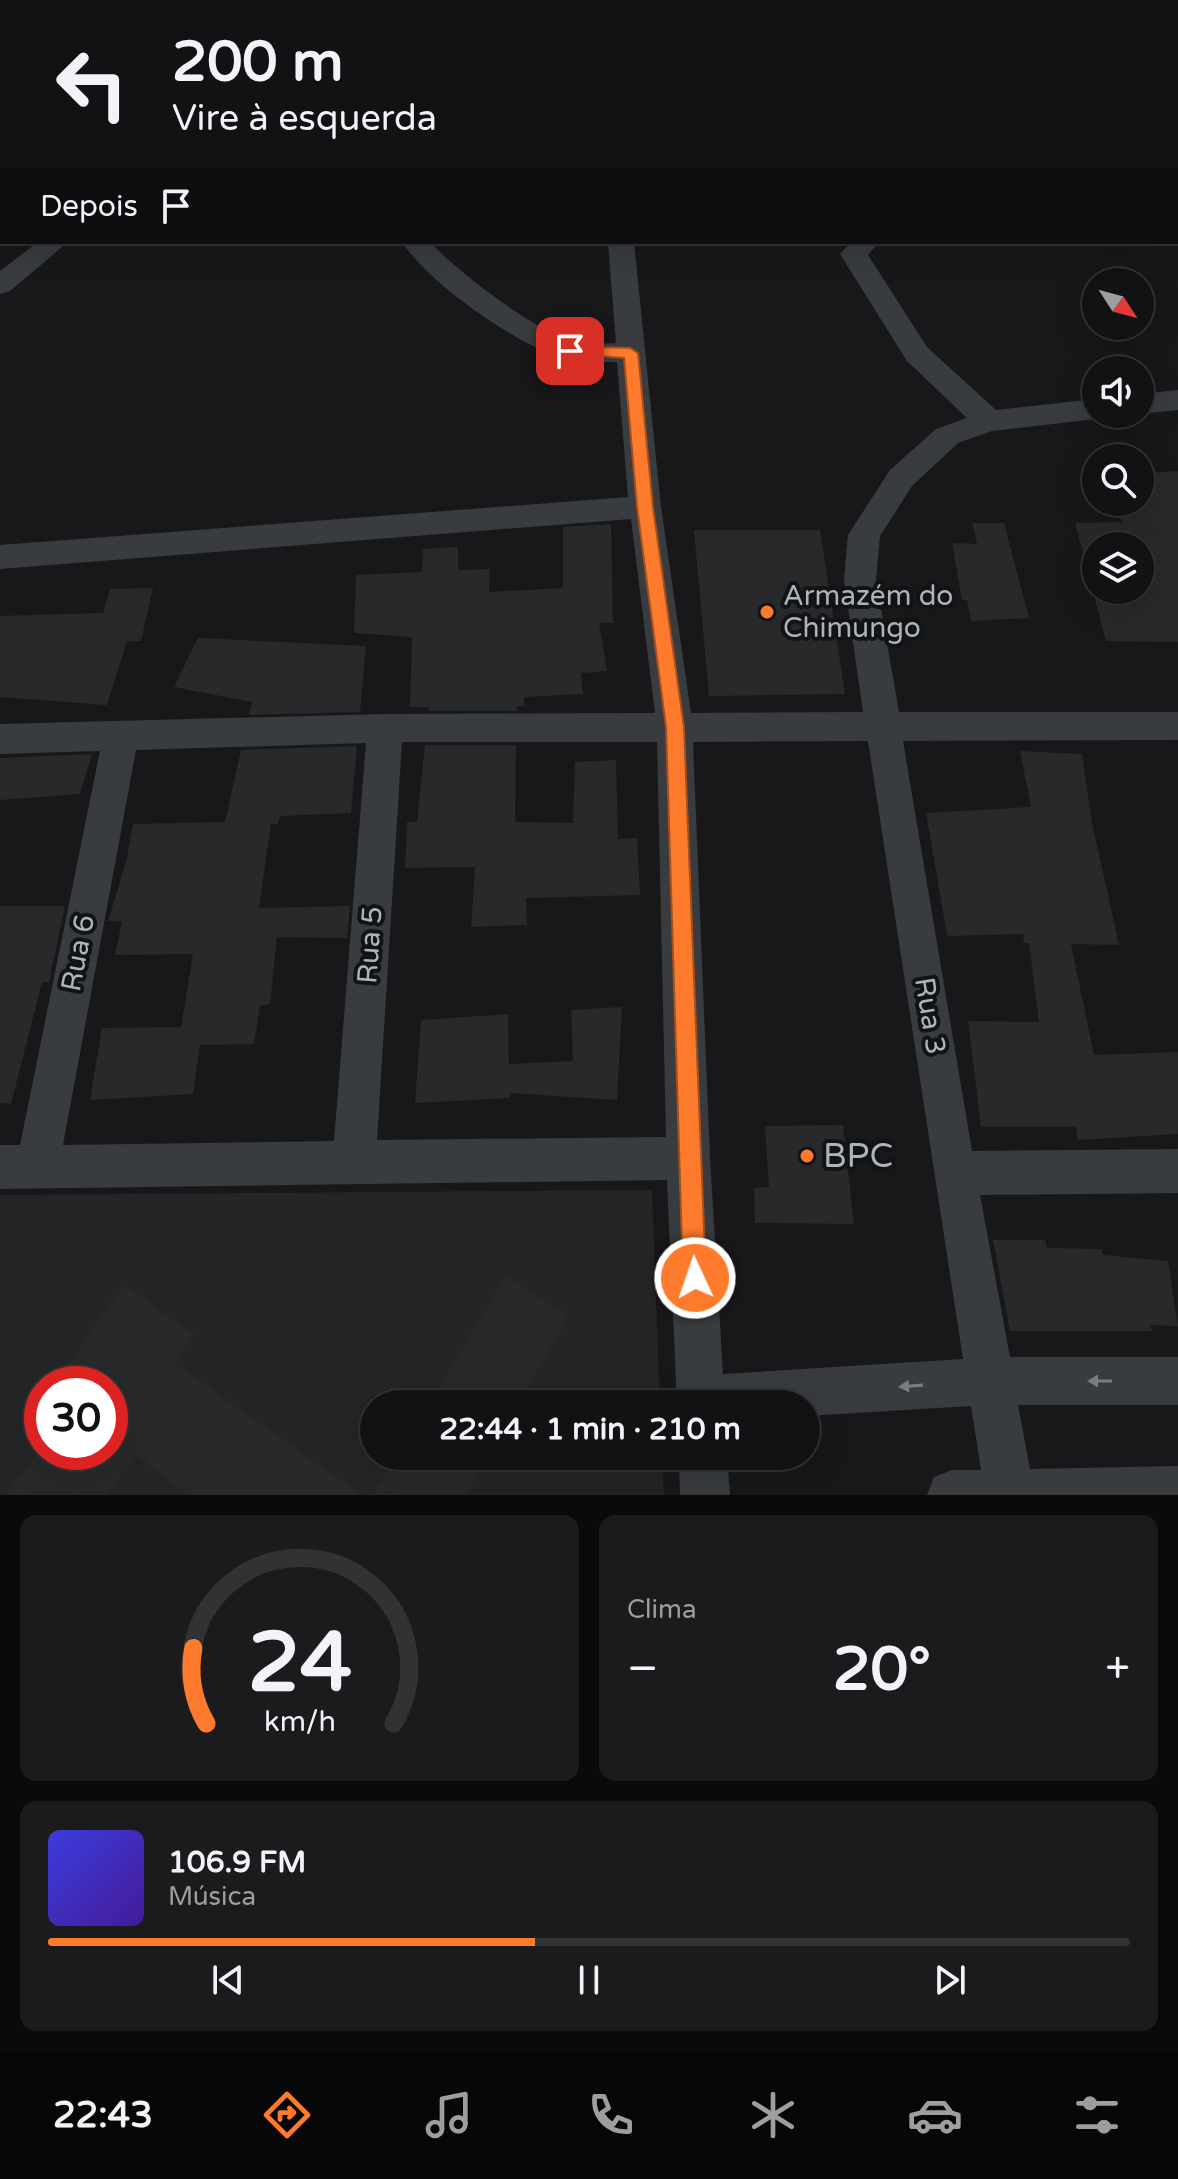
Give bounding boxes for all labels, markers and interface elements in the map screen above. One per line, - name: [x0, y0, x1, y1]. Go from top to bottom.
- text: 200 m: [172, 29, 343, 96]
- icon: left: [40, 32, 144, 136]
- text: Vire à esquerda: [172, 97, 437, 140]
- icon: arrive: [154, 184, 198, 228]
- text: Depois: [40, 188, 138, 225]
- north arrow: [1082, 268, 1154, 340]
- map controls: [1082, 268, 1154, 604]
- pin: [536, 317, 604, 385]
- icon: arrive: [548, 329, 592, 373]
- button: sound: [1082, 356, 1154, 428]
- button: search: [1082, 444, 1154, 516]
- button: layers: [1082, 532, 1154, 604]
- place label: Armazém do Chimungo: [783, 579, 953, 645]
- marker: Armazém do Chimungo: [758, 603, 776, 621]
- street label: Rua 5: [350, 905, 390, 985]
- street label: Rua 6: [54, 912, 102, 994]
- street label: Rua 3: [907, 975, 953, 1057]
- place label: BPC: [823, 1136, 893, 1177]
- marker: BPC: [798, 1147, 816, 1165]
- position arrow: [653, 1236, 737, 1320]
- speed limit sign: 30: [24, 1366, 128, 1470]
- one-way arrow: [1087, 1375, 1112, 1387]
- one-way arrow: [898, 1379, 923, 1392]
- text: 22:44 · 1 min · 210 m: [439, 1411, 741, 1448]
- text: Clima: [627, 1594, 697, 1625]
- text: 24: [247, 1614, 352, 1714]
- text: 20°: [833, 1634, 931, 1706]
- text: −: [627, 1643, 658, 1696]
- text: +: [1105, 1643, 1130, 1696]
- text: km/h: [264, 1705, 335, 1739]
- text: 106.9 FM: [168, 1844, 306, 1881]
- text: Música: [168, 1881, 256, 1912]
- icon: previous: [206, 1958, 250, 2002]
- icon: pause: [567, 1958, 611, 2002]
- icon: next: [928, 1958, 972, 2002]
- icon: directions: [259, 2087, 315, 2143]
- icon: music: [421, 2087, 477, 2143]
- icon: phone: [583, 2087, 639, 2143]
- icon: climate: [745, 2087, 801, 2143]
- icon: car: [907, 2087, 963, 2143]
- icon: filters: [1069, 2087, 1125, 2143]
- text: 22:43: [53, 2094, 153, 2137]

